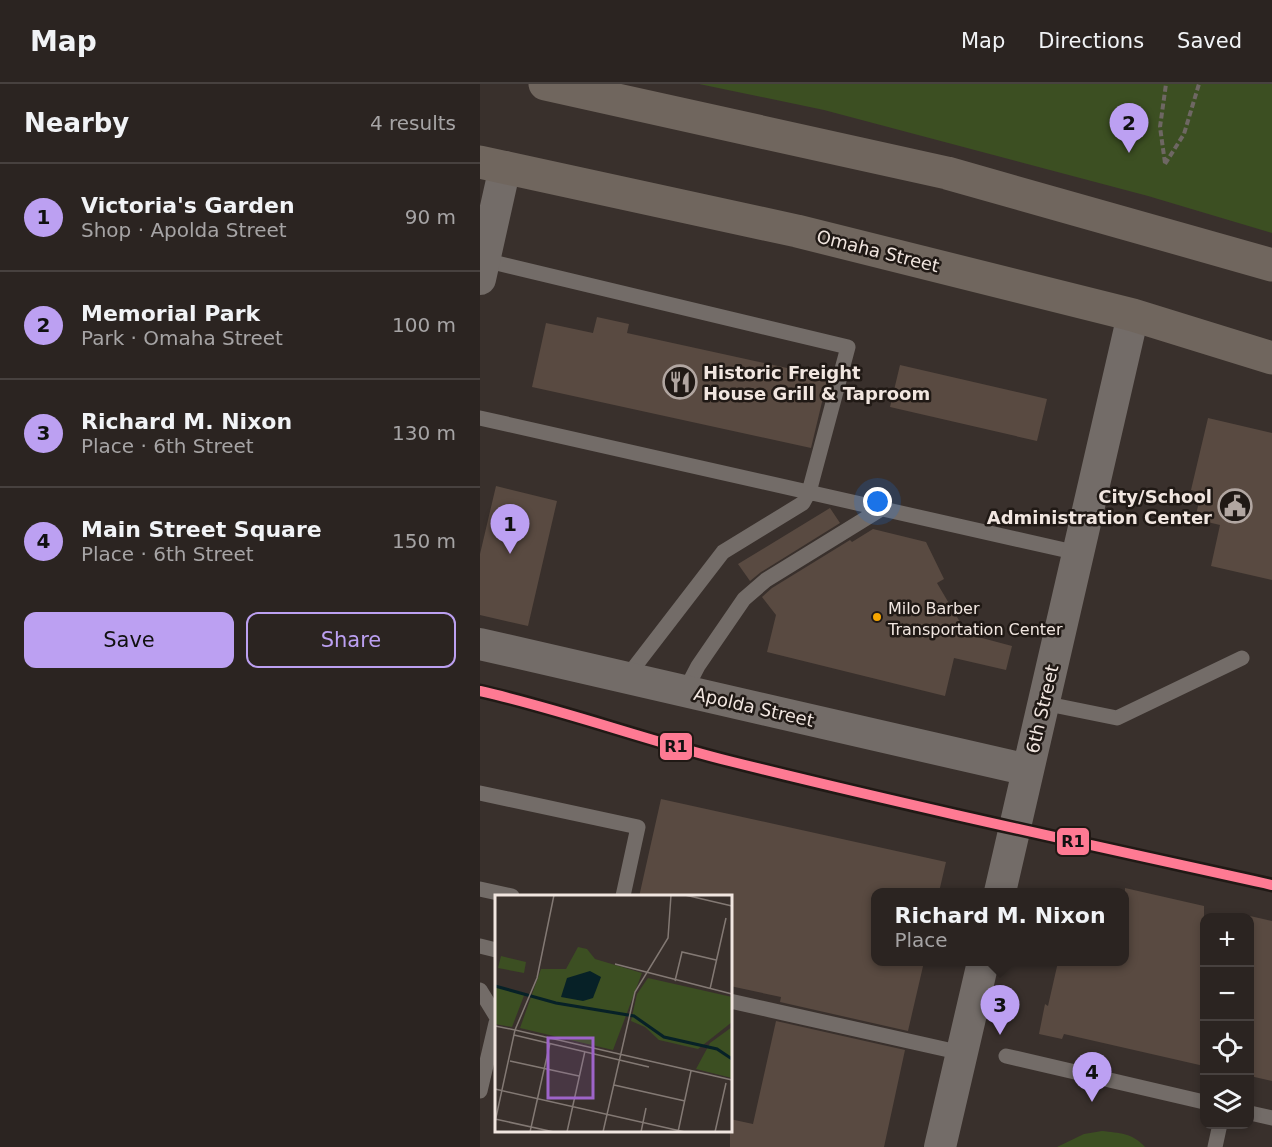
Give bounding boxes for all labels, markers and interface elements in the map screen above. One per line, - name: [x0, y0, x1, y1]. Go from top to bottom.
- text: Map: [30, 25, 97, 58]
- text: Map: [961, 29, 1005, 53]
- text: Directions: [1038, 29, 1144, 53]
- text: Saved: [1177, 29, 1242, 53]
- pin: 2: [1110, 104, 1148, 153]
- text: Nearby: [24, 108, 129, 138]
- text: 4 results: [370, 111, 456, 135]
- text: Victoria's Garden: [81, 193, 295, 218]
- text: 1: [37, 205, 50, 229]
- text: 90 m: [405, 205, 456, 229]
- text: Shop · Apolda Street: [81, 218, 287, 242]
- street label: Omaha Street: [815, 226, 941, 276]
- text: Memorial Park: [81, 301, 260, 326]
- text: 2: [37, 313, 50, 337]
- text: 100 m: [392, 313, 456, 337]
- text: Park · Omaha Street: [81, 326, 283, 350]
- place label: Historic Freight House Grill & Taproom: [703, 362, 930, 404]
- restaurant icon: Historic Freight House Grill & Taproom: [662, 364, 698, 400]
- text: Richard M. Nixon: [81, 409, 292, 434]
- text: 3: [37, 421, 50, 445]
- text: 130 m: [392, 421, 456, 445]
- text: Place · 6th Street: [81, 434, 254, 458]
- place label: City/School Administration Center: [987, 486, 1212, 528]
- your location: [863, 487, 892, 516]
- public building icon: City/School Administration Center: [1217, 488, 1253, 524]
- pin: 1: [490, 504, 530, 554]
- text: Main Street Square: [81, 517, 322, 542]
- text: 4: [37, 529, 50, 553]
- text: 150 m: [392, 529, 456, 553]
- text: Place · 6th Street: [81, 542, 254, 566]
- place label: Milo Barber Transportation Center: [887, 599, 1063, 639]
- marker: Milo Barber Transportation Center: [871, 611, 883, 623]
- button: Save: [24, 612, 234, 668]
- button: Share: [246, 612, 456, 668]
- street label: 6th Street: [1022, 663, 1062, 755]
- street label: Apolda Street: [692, 683, 816, 731]
- line badge: R1: [659, 732, 693, 761]
- text: R1: [664, 737, 688, 756]
- line badge: R1: [1056, 827, 1090, 856]
- text: R1: [1061, 832, 1085, 851]
- popup: [871, 888, 1129, 966]
- inset map: [495, 895, 732, 1132]
- text: Richard M. Nixon: [894, 903, 1106, 928]
- map controls: [1200, 913, 1254, 1129]
- button: +: [1200, 913, 1254, 967]
- text: Place: [894, 928, 948, 952]
- button: −: [1200, 967, 1254, 1021]
- pin: 3: [980, 986, 1020, 1035]
- button: locate: [1200, 1021, 1254, 1075]
- pin: 4: [1072, 1052, 1112, 1102]
- button: layers: [1200, 1075, 1254, 1129]

